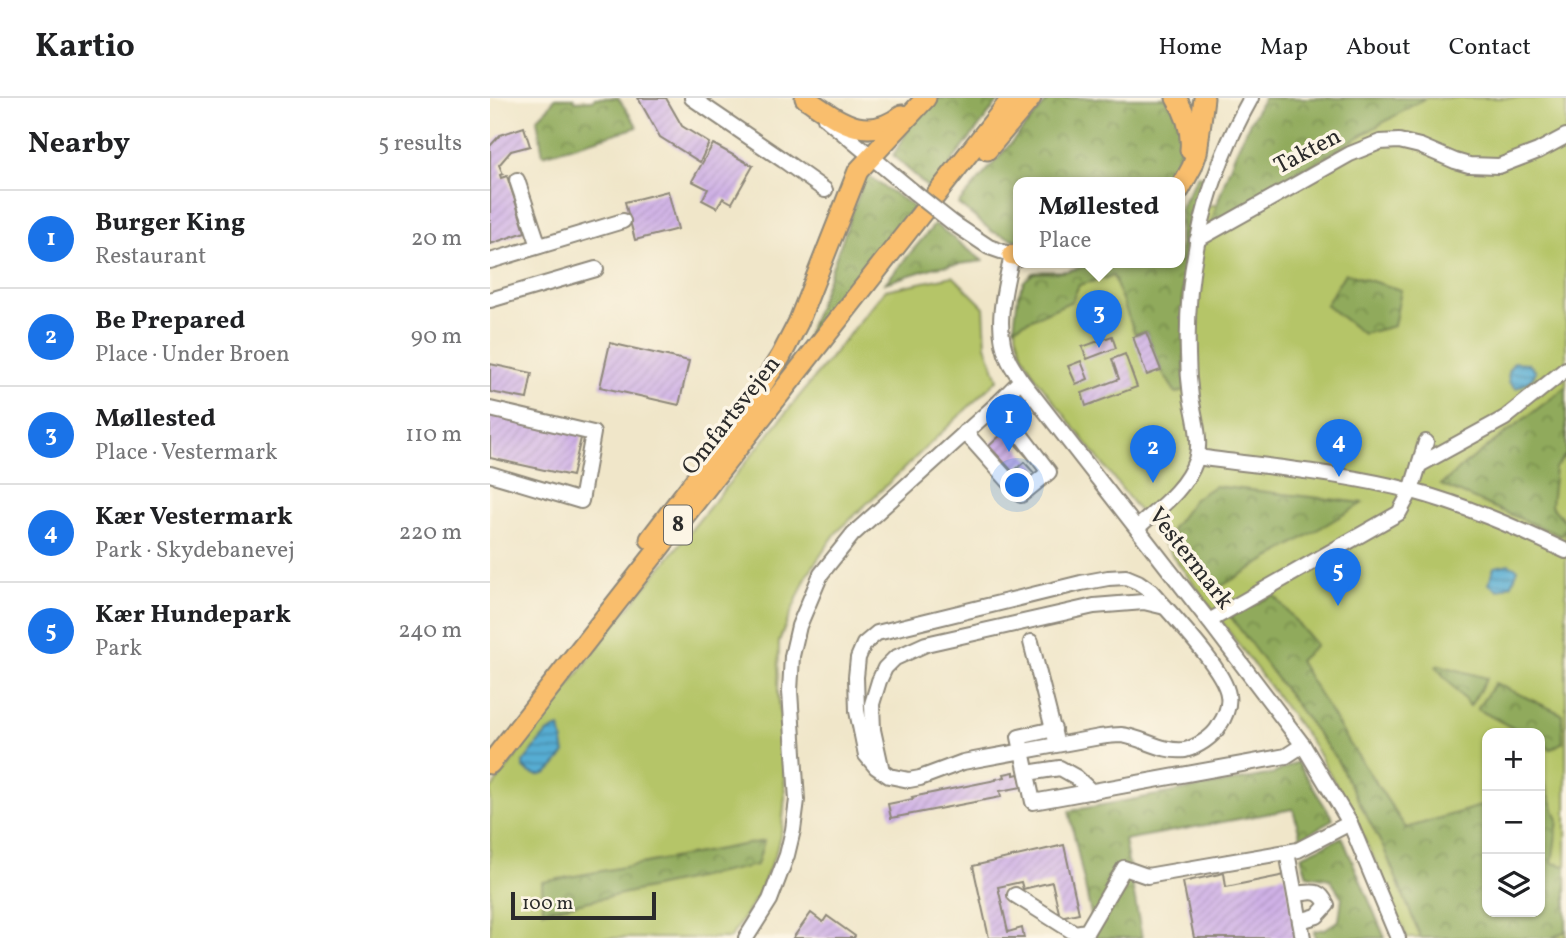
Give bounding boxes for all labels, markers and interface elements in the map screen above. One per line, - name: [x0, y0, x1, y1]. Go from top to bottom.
- text: Kartio: [35, 25, 135, 71]
- text: Home: [1158, 31, 1222, 65]
- text: Map: [1260, 31, 1308, 65]
- text: About: [1346, 31, 1411, 65]
- text: Contact: [1449, 31, 1531, 65]
- street label: Takten: [1268, 120, 1348, 184]
- text: Nearby: [28, 123, 130, 165]
- text: 5 results: [378, 128, 462, 160]
- popup: [1013, 177, 1185, 268]
- text: Møllested: [1039, 189, 1159, 225]
- text: Burger King: [95, 205, 245, 241]
- text: 1: [46, 223, 56, 255]
- text: 20 m: [411, 223, 462, 255]
- text: Place: [1039, 225, 1091, 257]
- text: Restaurant: [95, 241, 206, 273]
- pin: 3: [1076, 290, 1122, 348]
- text: Be Prepared: [95, 303, 245, 339]
- text: 2: [45, 321, 57, 353]
- text: 90 m: [411, 321, 462, 353]
- text: Place · Under Broen: [95, 339, 290, 371]
- street label: Omfartsvejen: [674, 349, 790, 483]
- pin: 1: [986, 394, 1032, 452]
- text: Møllested: [95, 401, 216, 437]
- text: 3: [45, 419, 57, 451]
- text: 110 m: [405, 419, 462, 451]
- pin: 4: [1316, 419, 1362, 477]
- pin: 2: [1130, 425, 1176, 483]
- text: Place · Vestermark: [95, 437, 278, 469]
- your location: [1000, 468, 1034, 502]
- text: Kær Vestermark: [95, 499, 293, 535]
- street label: Vestermark: [1139, 501, 1241, 617]
- road number: 8: [664, 506, 692, 544]
- text: 4: [44, 517, 58, 549]
- text: 220 m: [399, 517, 462, 549]
- text: Park · Skydebanevej: [95, 535, 295, 567]
- pin: 5: [1315, 548, 1361, 606]
- text: Kær Hundepark: [95, 597, 291, 633]
- text: 5: [45, 615, 57, 647]
- text: 240 m: [398, 615, 462, 647]
- text: Park: [95, 633, 142, 665]
- map controls: [1482, 728, 1545, 917]
- button: +: [1482, 728, 1545, 791]
- button: −: [1482, 791, 1545, 854]
- button: layers: [1482, 854, 1545, 917]
- scale bar: [511, 889, 656, 921]
- text: 100 m: [522, 891, 573, 917]

